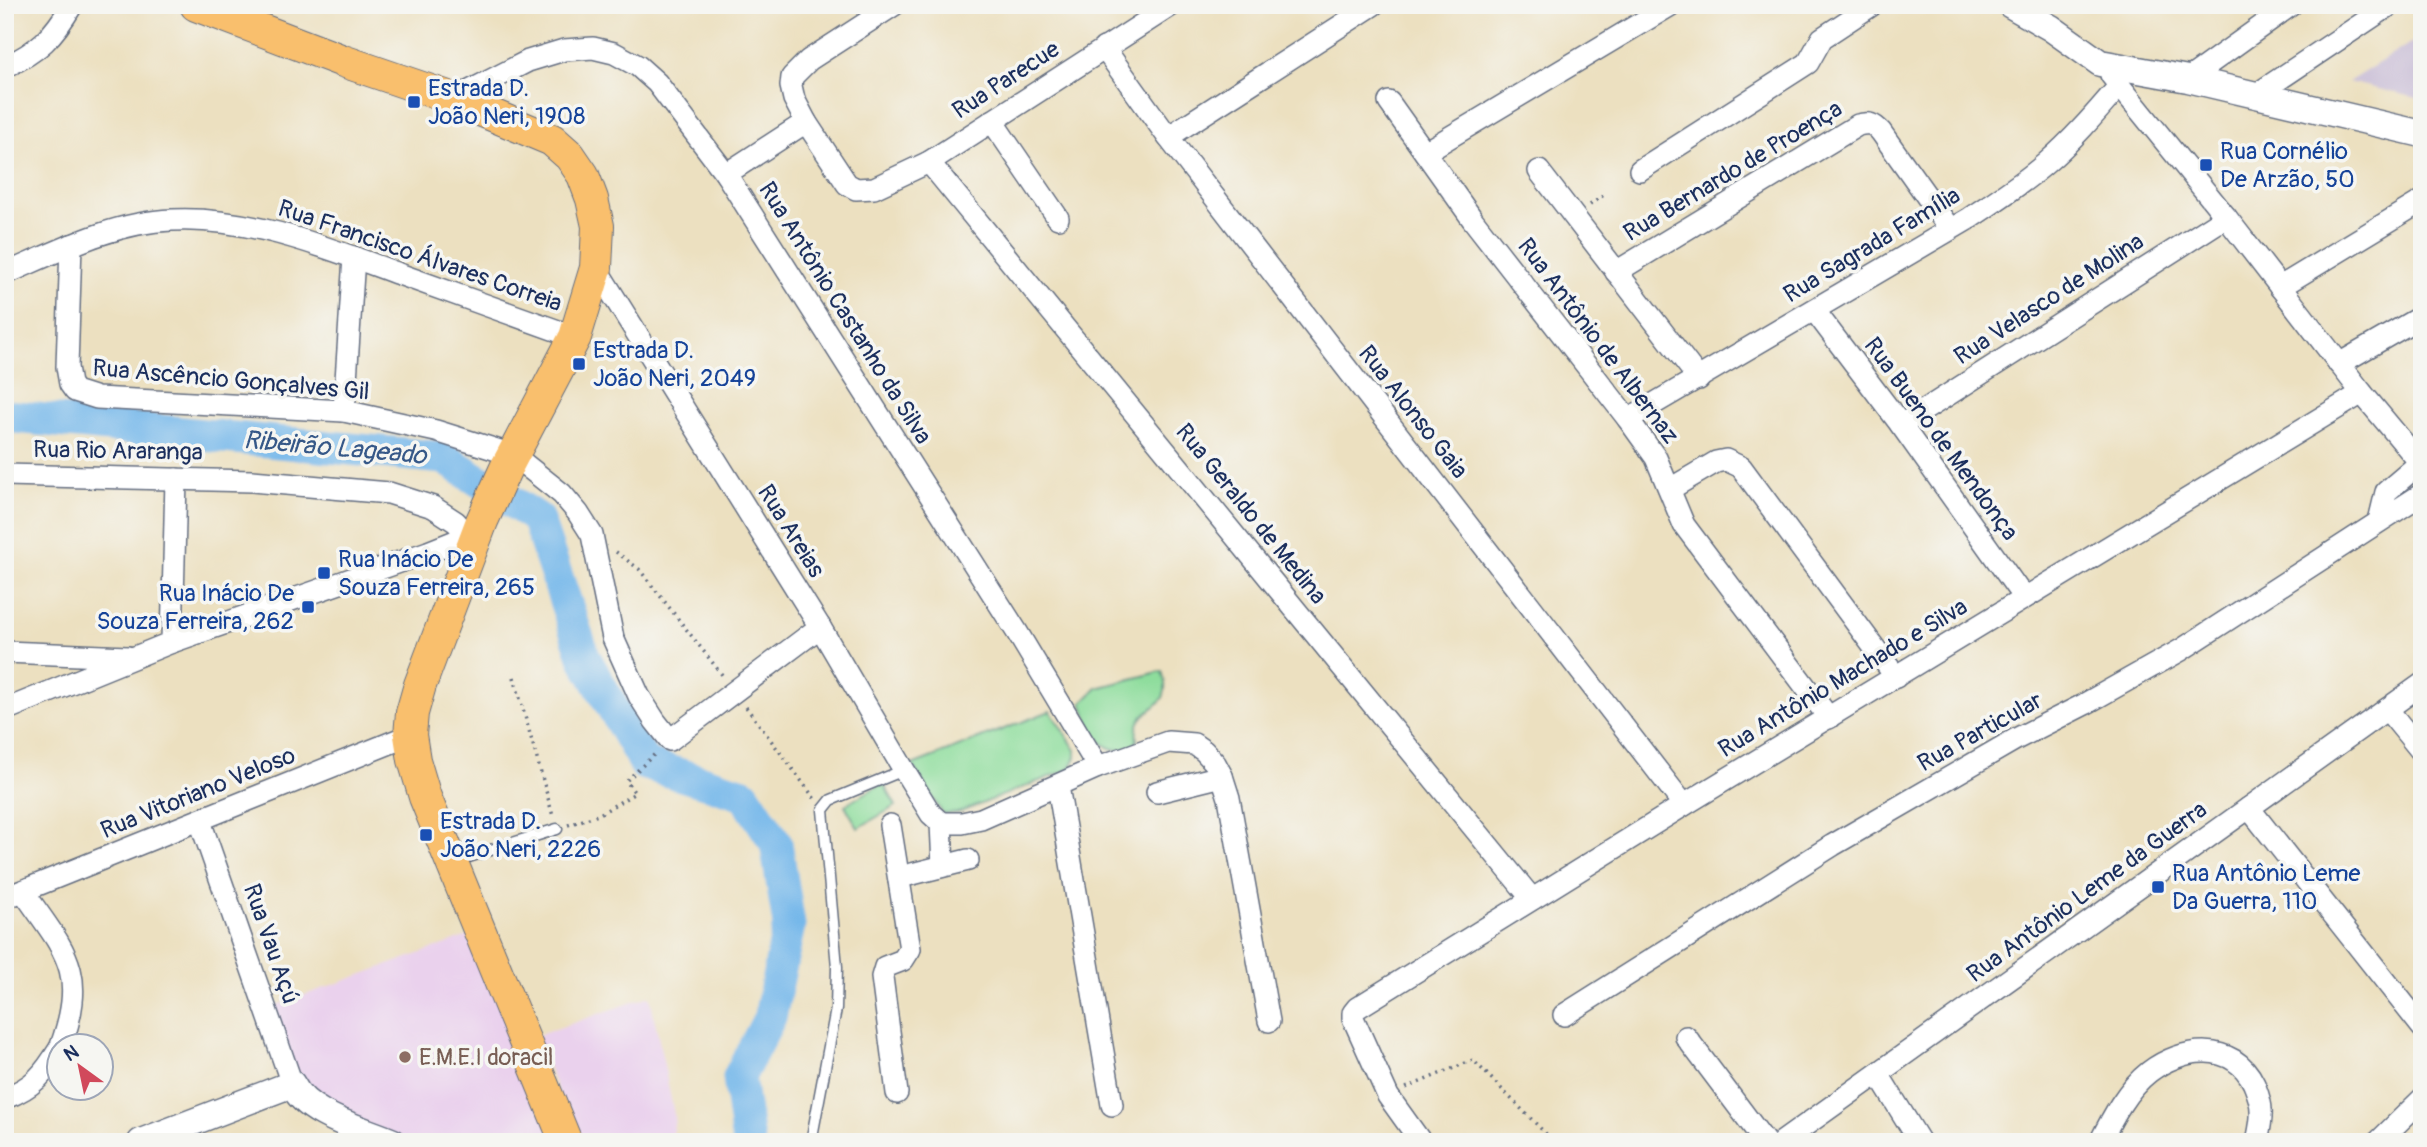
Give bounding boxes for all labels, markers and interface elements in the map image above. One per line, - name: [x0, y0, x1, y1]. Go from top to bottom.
- street label: Rua Parecue: [947, 35, 1065, 125]
- place label: Estrada D. João Neri, 1908: [428, 74, 585, 131]
- marker: Estrada D. João Neri, 1908: [406, 94, 422, 110]
- street label: Rua Bernardo de Proença: [1618, 94, 1848, 248]
- place label: Rua Cornélio De Arzão, 50: [2220, 137, 2355, 194]
- marker: Rua Cornélio De Arzão, 50: [2198, 157, 2214, 173]
- street label: Rua Antônio Castanho da Silva: [752, 176, 938, 450]
- street label: Rua Sagrada Família: [1778, 181, 1966, 309]
- street label: Rua Francisco Álvares Correia: [274, 194, 566, 318]
- street label: Rua Velasco de Molina: [1949, 227, 2149, 371]
- street label: Rua Antônio de Albernaz: [1511, 233, 1685, 449]
- street label: Rua Bueno de Mendonça: [1858, 332, 2024, 546]
- place label: Estrada D. João Neri, 2049: [593, 336, 756, 393]
- street label: Rua Alonso Gaia: [1352, 340, 1474, 484]
- street label: Rua Ascêncio Gonçalves Gil: [91, 353, 371, 407]
- marker: Estrada D. João Neri, 2049: [571, 356, 587, 372]
- street label: Rua Geraldo de Medina: [1169, 418, 1333, 610]
- water label: Ribeirão Lageado: [242, 424, 430, 472]
- street label: Rua Rio Araranga: [33, 435, 203, 467]
- street label: Rua Areias: [751, 479, 831, 583]
- place label: Rua Inácio De Souza Ferreira, 265: [338, 545, 535, 602]
- marker: Rua Inácio De Souza Ferreira, 265: [316, 565, 332, 581]
- place label: Rua Inácio De Souza Ferreira, 262: [97, 579, 294, 636]
- street label: Rua Antônio Machado e Silva: [1713, 592, 1973, 764]
- marker: Rua Inácio De Souza Ferreira, 262: [300, 599, 316, 615]
- street label: Rua Particular: [1913, 686, 2048, 778]
- street label: Rua Vitoriano Veloso: [96, 741, 300, 845]
- street label: Rua Antônio Leme da Guerra: [1961, 795, 2213, 989]
- place label: Estrada D. João Neri, 2226: [440, 807, 601, 864]
- marker: Estrada D. João Neri, 2226: [418, 827, 434, 843]
- place label: Rua Antônio Leme Da Guerra, 110: [2172, 859, 2360, 916]
- marker: Rua Antônio Leme Da Guerra, 110: [2150, 879, 2166, 895]
- street label: Rua Vau Açú: [237, 880, 305, 1008]
- north arrow: [46, 1032, 116, 1102]
- text: N: [59, 1040, 83, 1067]
- place label: E.M.E.I doracil: [419, 1043, 553, 1072]
- marker: E.M.E.I doracil: [397, 1049, 413, 1065]

